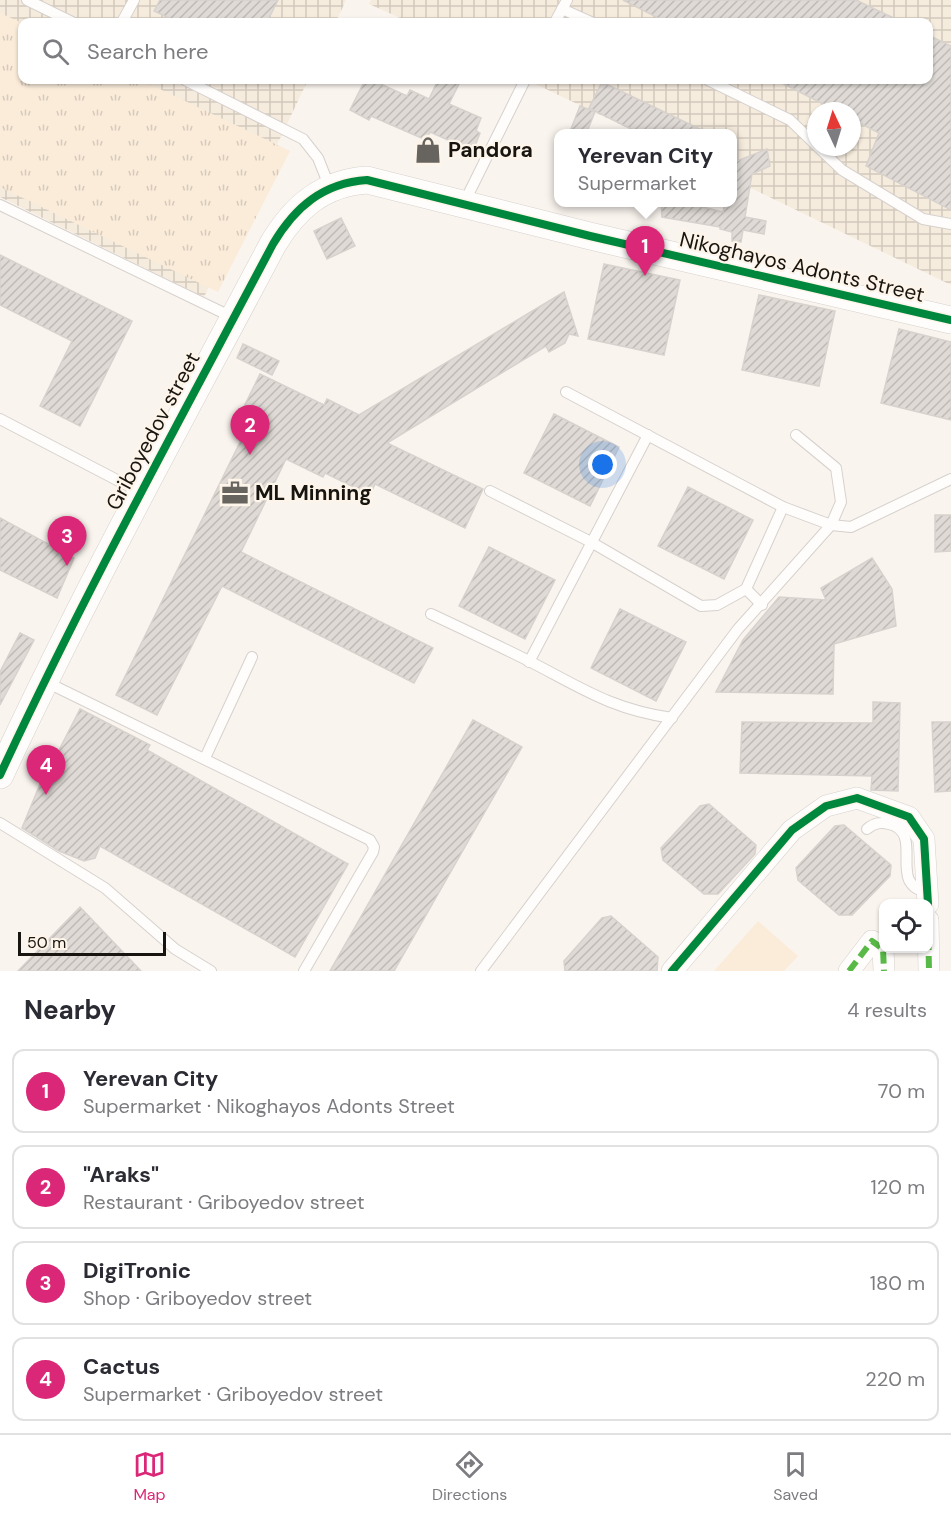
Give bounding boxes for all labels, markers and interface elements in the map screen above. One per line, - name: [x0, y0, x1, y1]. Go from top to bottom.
- search box: [18, 18, 933, 84]
- icon: search: [39, 35, 72, 68]
- text: Search here: [87, 37, 208, 66]
- north arrow: [807, 102, 861, 156]
- popup: [554, 129, 737, 207]
- shop icon: Pandora: [413, 135, 443, 165]
- place label: Pandora: [448, 136, 533, 164]
- text: Yerevan City: [578, 141, 713, 170]
- text: Supermarket: [578, 170, 697, 196]
- street label: Nikoghayos Adonts Street: [677, 225, 927, 309]
- pin: 1: [626, 226, 664, 276]
- street label: Griboyedov street: [99, 347, 207, 515]
- pin: 2: [230, 406, 270, 455]
- your location: [588, 450, 617, 479]
- office icon: ML Minning: [220, 478, 250, 508]
- place label: ML Minning: [255, 479, 372, 507]
- pin: 3: [48, 516, 86, 566]
- pin: 4: [26, 746, 66, 795]
- map controls: [879, 899, 933, 953]
- button: locate: [879, 899, 933, 953]
- scale bar: [18, 929, 166, 956]
- text: 50 m: [27, 932, 66, 953]
- text: Nearby: [24, 993, 116, 1027]
- text: 4 results: [847, 997, 927, 1023]
- text: Yerevan City: [83, 1064, 218, 1093]
- text: 1: [42, 1078, 49, 1104]
- text: 70 m: [878, 1078, 925, 1104]
- text: Supermarket · Nikoghayos Adonts Street: [83, 1093, 455, 1119]
- text: "Araks": [83, 1160, 159, 1189]
- text: 2: [40, 1174, 51, 1200]
- text: 120 m: [871, 1174, 925, 1200]
- text: Restaurant · Griboyedov street: [83, 1189, 365, 1215]
- text: DigiTronic: [83, 1256, 191, 1285]
- text: 3: [39, 1270, 52, 1296]
- text: 180 m: [870, 1270, 925, 1296]
- text: Shop · Griboyedov street: [83, 1285, 312, 1311]
- text: Cactus: [83, 1352, 160, 1381]
- text: 4: [39, 1366, 52, 1392]
- text: 220 m: [865, 1366, 925, 1392]
- text: Supermarket · Griboyedov street: [83, 1381, 383, 1407]
- tab: Map: [133, 1448, 166, 1505]
- tab: Directions: [432, 1448, 507, 1505]
- tab: Saved: [773, 1448, 818, 1505]

